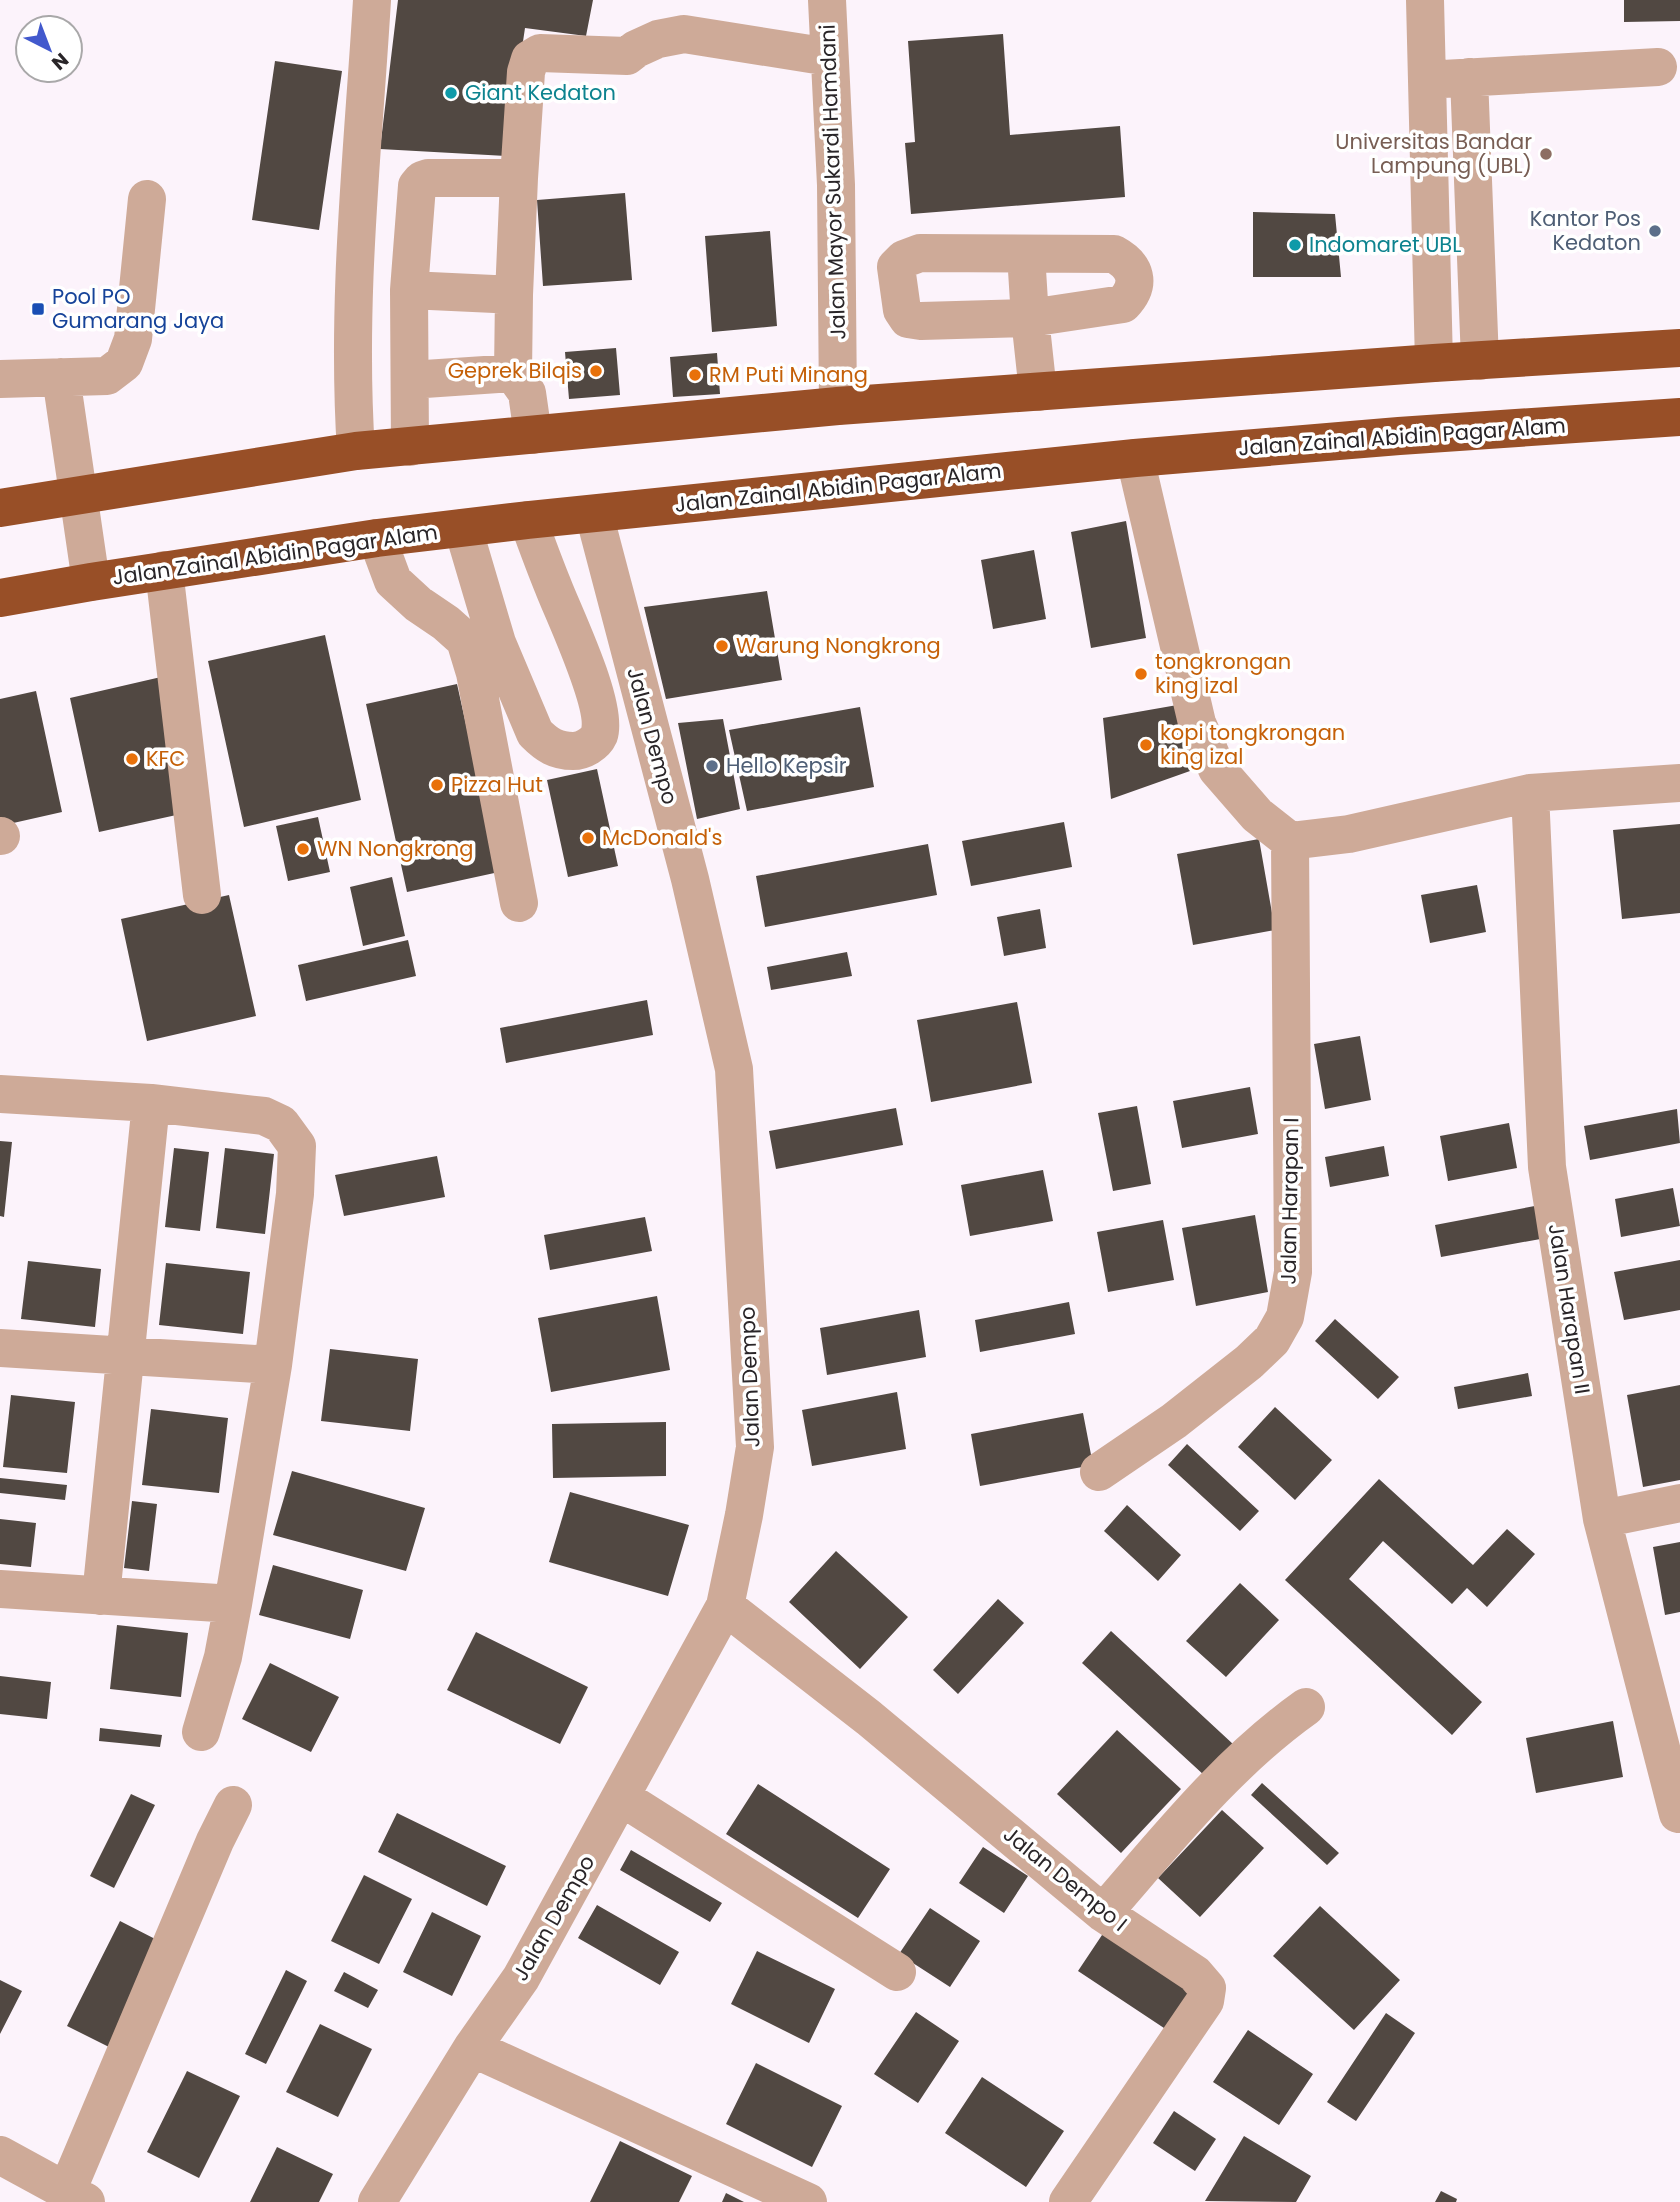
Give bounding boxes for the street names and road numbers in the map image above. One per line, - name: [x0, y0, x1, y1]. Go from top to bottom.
- street label: Jalan Mayor Sukardi Hamdani: [813, 24, 852, 340]
- street label: Jalan Zainal Abidin Pagar Alam: [1237, 411, 1567, 462]
- street label: Jalan Zainal Abidin Pagar Alam: [673, 456, 1003, 519]
- street label: Jalan Zainal Abidin Pagar Alam: [110, 517, 439, 592]
- street label: Jalan Dempo: [620, 664, 685, 808]
- street label: Jalan Harapan I: [1274, 1117, 1305, 1285]
- street label: Jalan Harapan II: [1542, 1222, 1597, 1396]
- street label: Jalan Dempo: [733, 1306, 766, 1448]
- street label: Jalan Dempo I: [997, 1820, 1133, 1938]
- street label: Jalan Dempo: [506, 1849, 601, 1986]

